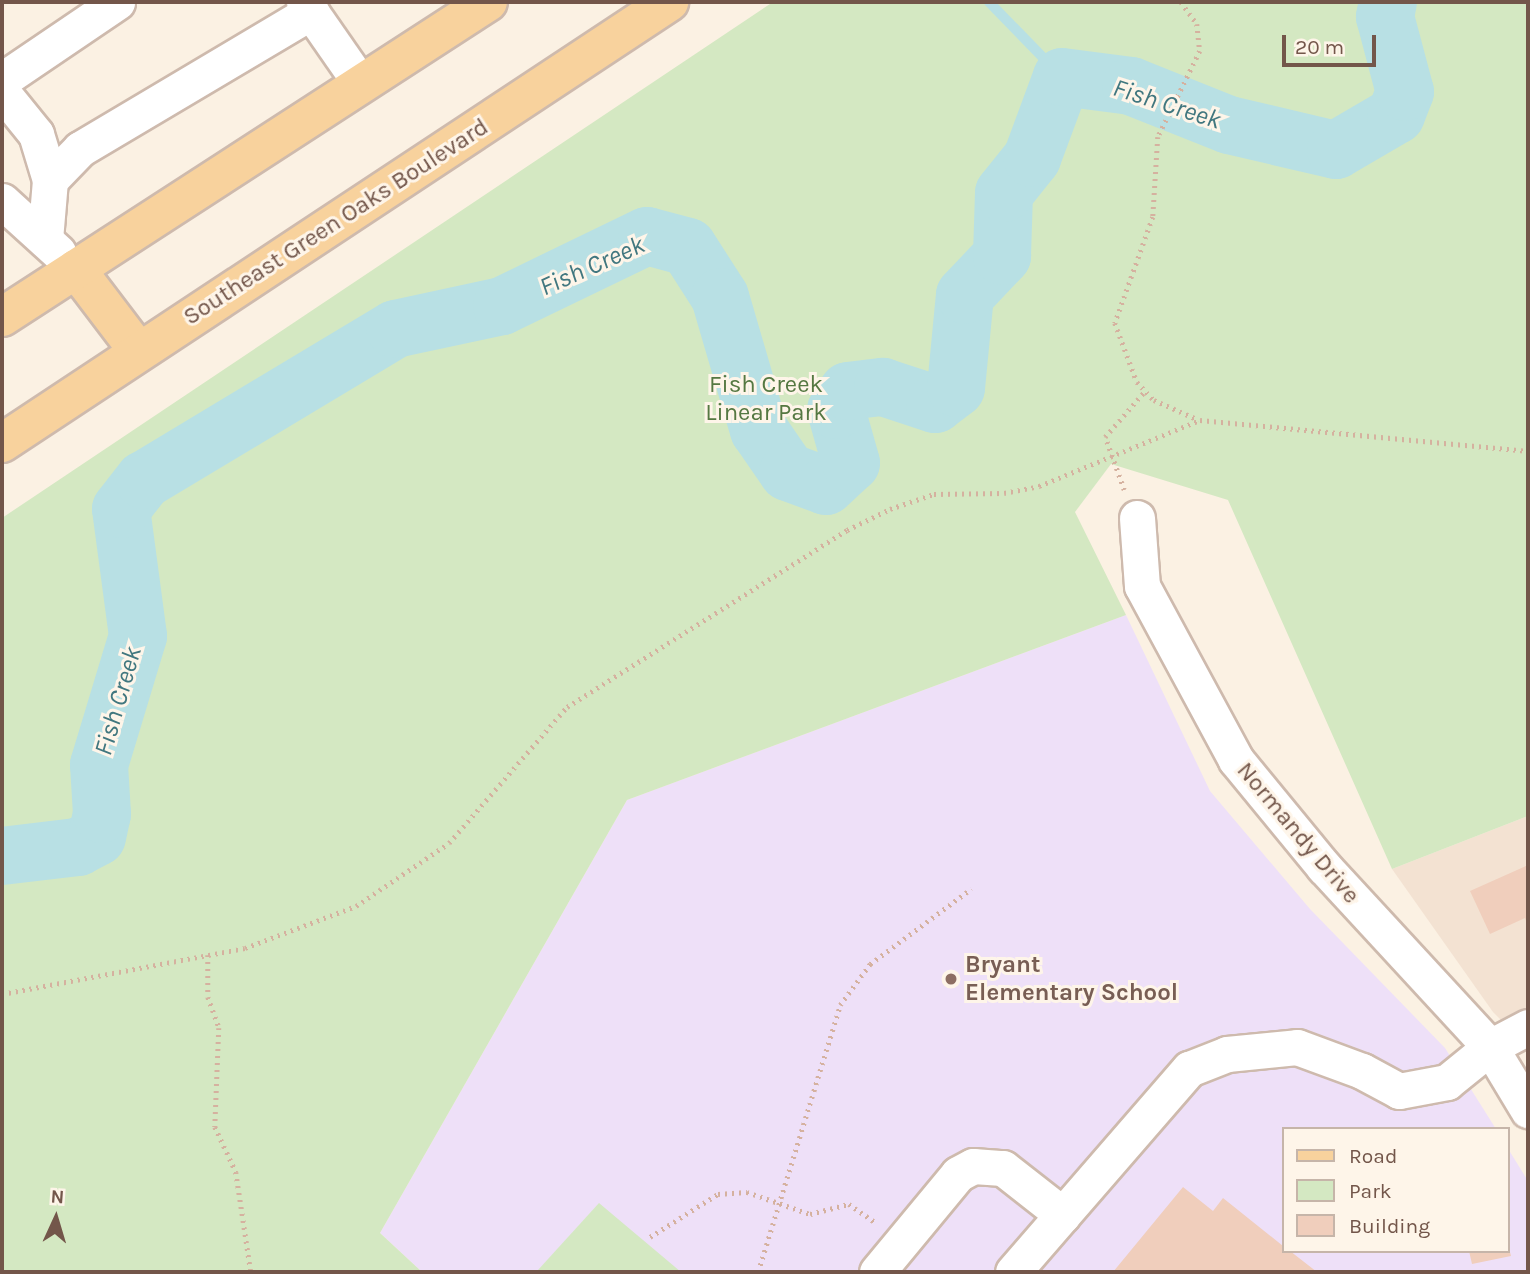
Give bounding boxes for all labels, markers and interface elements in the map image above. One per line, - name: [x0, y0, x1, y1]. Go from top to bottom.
- scale bar: [1285, 21, 1380, 65]
- text: 20 m: [1295, 35, 1344, 59]
- water label: Fish Creek: [1109, 72, 1225, 136]
- street label: Southeast Green Oaks Boulevard: [178, 112, 494, 332]
- water label: Fish Creek: [535, 229, 649, 303]
- park label: Fish Creek Linear Park: [705, 371, 827, 427]
- water label: Fish Creek: [88, 643, 148, 759]
- street label: Normandy Drive: [1231, 757, 1365, 909]
- place label: Bryant Elementary School: [965, 951, 1178, 1007]
- marker: Bryant Elementary School: [943, 971, 959, 987]
- legend: [1282, 1127, 1509, 1253]
- text: Road: [1349, 1144, 1397, 1168]
- text: Park: [1349, 1179, 1392, 1203]
- north arrow: [21, 1183, 91, 1253]
- text: N: [50, 1186, 65, 1208]
- text: Building: [1349, 1214, 1430, 1238]

